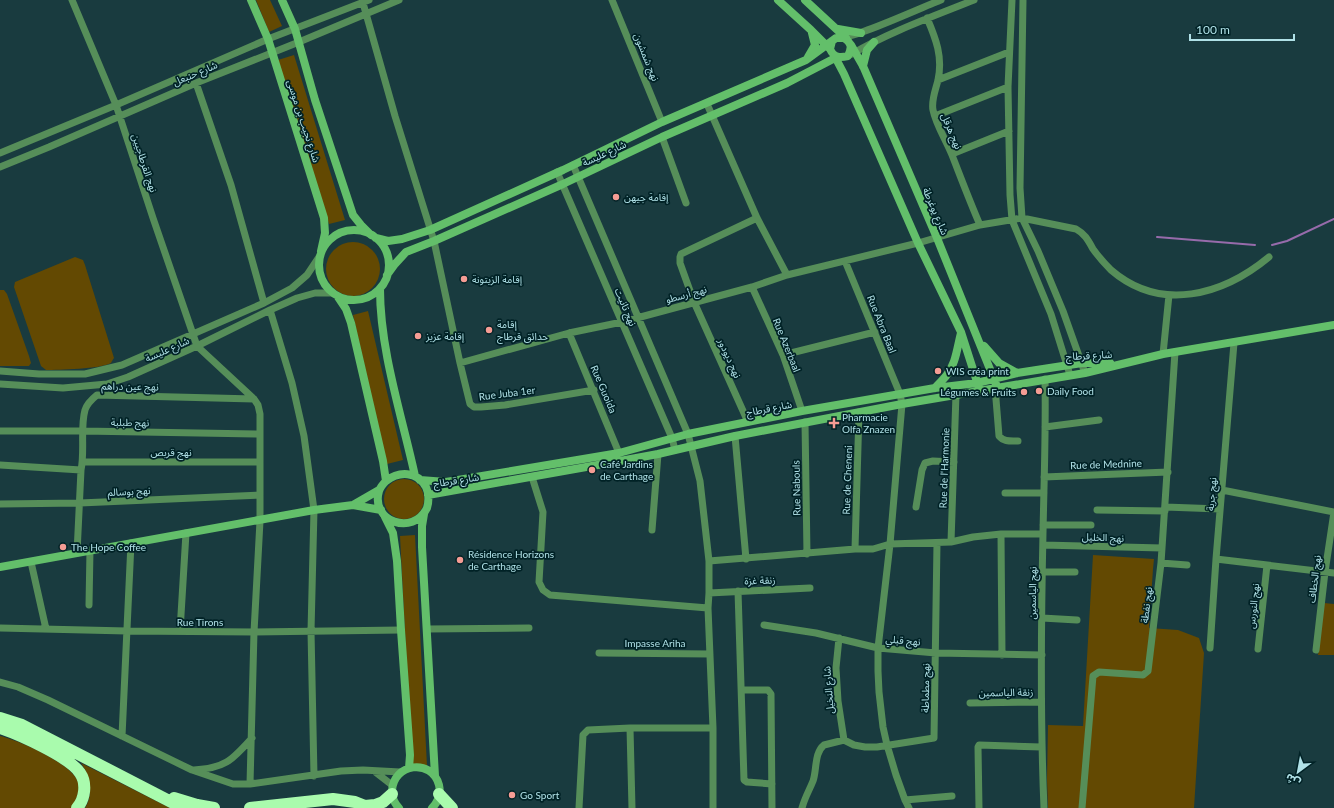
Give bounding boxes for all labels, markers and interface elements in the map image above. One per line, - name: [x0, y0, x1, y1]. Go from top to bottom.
- scale bar: [1190, 16, 1294, 42]
- text: 100 m: [1196, 22, 1230, 37]
- street label: نهج شمشون: [630, 31, 662, 84]
- street label: شارع حنبعل: [171, 58, 220, 90]
- street label: شارع نجيب بن موسى: [283, 78, 323, 165]
- street label: نهج هرقل: [937, 111, 965, 152]
- street label: نهج القرطاجيين: [128, 132, 160, 195]
- street label: شارع عليسة: [580, 138, 629, 170]
- street label: شارع يوغرطة: [919, 186, 951, 237]
- place label: إقامة جيهن: [624, 191, 669, 204]
- marker: إقامة جيهن: [611, 192, 621, 202]
- place label: إقامة الزيتونة: [472, 273, 523, 286]
- marker: إقامة الزيتونة: [459, 274, 469, 284]
- street label: نهج أرسطو: [664, 283, 709, 307]
- street label: نهج تانيت: [611, 286, 639, 329]
- street label: Rue Abra Baal: [865, 293, 899, 355]
- street label: Rue Azerbaal: [771, 316, 803, 374]
- place label: إقامة حدائق قرطاج: [497, 318, 548, 344]
- marker: إقامة حدائق قرطاج: [484, 325, 494, 335]
- place label: إقامة عزيز: [425, 330, 465, 343]
- marker: إقامة عزيز: [413, 331, 423, 341]
- street label: شارع عليسة: [143, 334, 192, 366]
- street label: نهج ديودور: [714, 335, 744, 381]
- street label: شارع قرطاج: [1066, 348, 1113, 364]
- street label: Rue Guoida: [589, 363, 619, 415]
- place label: WIS créa print: [946, 365, 1009, 377]
- marker: WIS créa print: [933, 366, 943, 376]
- street label: نهج عين دراهم: [101, 380, 159, 395]
- street label: Rue Juba 1er: [478, 384, 536, 402]
- place label: Daily Food: [1047, 385, 1094, 397]
- place label: Légumes & Fruits: [940, 386, 1016, 398]
- marker: Daily Food: [1034, 386, 1044, 396]
- marker: Légumes & Fruits: [1019, 387, 1029, 397]
- street label: شارع قرطاج: [745, 398, 793, 420]
- place label: Pharmacie Olfa Znazen: [842, 411, 895, 435]
- street label: نهج طبلبة: [111, 416, 150, 430]
- marker: Pharmacie Olfa Znazen: [829, 418, 839, 428]
- street label: Rue de l'Harmonie: [937, 428, 951, 508]
- street label: Rue de Cheneni: [840, 445, 854, 515]
- street label: نهج قربص: [150, 446, 192, 460]
- street label: Rue de Mednine: [1070, 457, 1142, 471]
- place label: Café Jardins de Carthage: [600, 458, 653, 482]
- street label: Rue Nabouls: [790, 460, 802, 516]
- marker: Café Jardins de Carthage: [587, 465, 597, 475]
- street label: شارع قرطاج: [432, 470, 480, 492]
- street label: نهج جربة: [1204, 476, 1220, 512]
- street label: نهج بوسالم: [107, 484, 151, 500]
- street label: نهج الخليل: [1082, 530, 1125, 546]
- place label: The Hope Coffee: [71, 541, 146, 553]
- marker: The Hope Coffee: [58, 542, 68, 552]
- place label: Résidence Horizons de Carthage: [468, 548, 554, 572]
- street label: نهج الخطاف: [1305, 554, 1325, 604]
- marker: Résidence Horizons de Carthage: [455, 555, 465, 565]
- street label: نهج الياسمين: [1026, 566, 1040, 620]
- street label: زنقة غزة: [744, 573, 776, 588]
- street label: نهج النورس: [1245, 582, 1263, 629]
- street label: نهج نفطة: [1138, 586, 1156, 624]
- street label: Rue Tirons: [177, 616, 223, 628]
- street label: نهج قبلي: [885, 632, 921, 650]
- street label: Impasse Ariha: [624, 637, 686, 649]
- street label: نهج مطماطة: [919, 663, 933, 713]
- street label: شارع النخيل: [820, 665, 838, 714]
- street label: زنقة الياسمين: [979, 686, 1034, 699]
- north arrow: [1278, 752, 1318, 792]
- text: ش: [1283, 771, 1303, 790]
- place label: Go Sport: [520, 789, 560, 801]
- marker: Go Sport: [507, 790, 517, 800]

